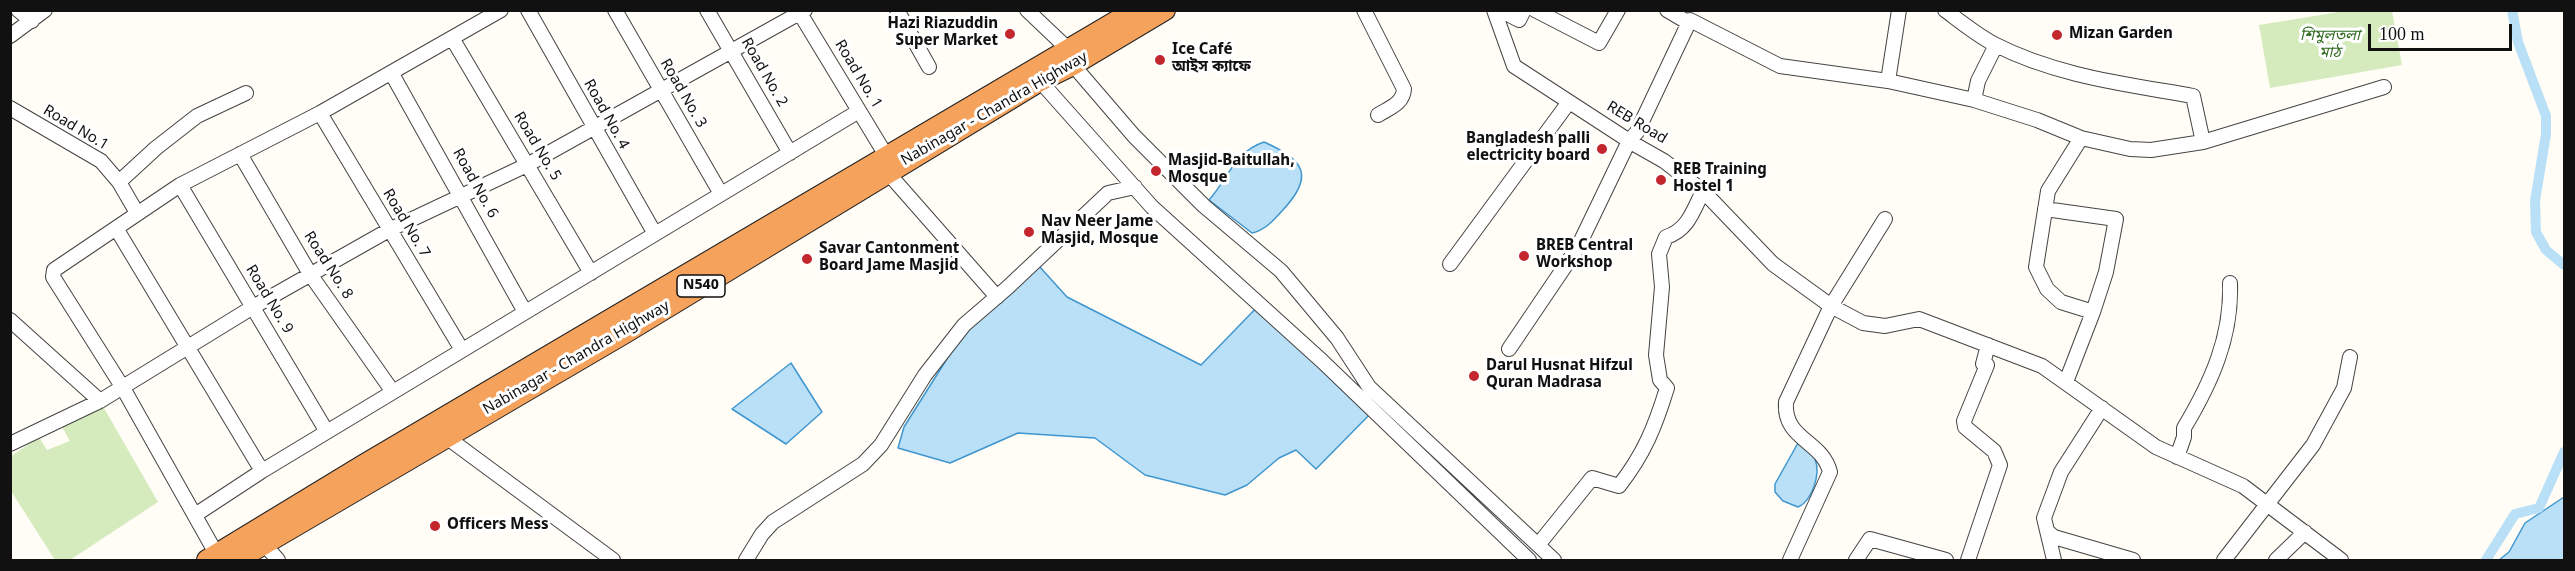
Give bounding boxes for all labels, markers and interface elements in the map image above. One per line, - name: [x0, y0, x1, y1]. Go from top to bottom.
- scale bar: [2371, 12, 2515, 50]
- place label: Hazi Riazuddin Super Market: [888, 16, 998, 51]
- text: 100 m: [2379, 24, 2425, 44]
- place label: Mizan Garden: [2069, 26, 2173, 44]
- marker: Hazi Riazuddin Super Market: [1003, 27, 1017, 41]
- marker: Mizan Garden: [2050, 28, 2064, 42]
- park label: শিমুলতলা মাঠ: [2300, 28, 2360, 63]
- street label: Road No. 2: [736, 35, 790, 111]
- street label: Road No. 1: [829, 37, 885, 113]
- place label: Ice Café আইস ক্যাফে: [1172, 42, 1251, 77]
- street label: Nabinagar - Chandra Highway: [899, 49, 1091, 171]
- marker: Ice Café আইস ক্যাফে: [1153, 53, 1167, 67]
- street label: Road No. 3: [655, 56, 709, 132]
- street label: Road No. 4: [578, 77, 632, 153]
- street label: REB Road: [1602, 99, 1670, 149]
- street label: Road No.1: [39, 102, 111, 156]
- street label: Road No. 5: [508, 109, 564, 185]
- place label: Bangladesh palli electricity board: [1466, 131, 1590, 166]
- marker: Bangladesh palli electricity board: [1595, 142, 1609, 156]
- street label: Road No. 6: [447, 146, 501, 222]
- place label: Masjid-Baitullah, Mosque: [1168, 153, 1295, 188]
- place label: REB Training Hostel 1: [1673, 162, 1767, 197]
- marker: Masjid-Baitullah, Mosque: [1149, 164, 1163, 178]
- marker: REB Training Hostel 1: [1654, 173, 1668, 187]
- street label: Road No. 7: [377, 186, 433, 262]
- place label: Nav Neer Jame Masjid, Mosque: [1041, 214, 1158, 249]
- marker: Nav Neer Jame Masjid, Mosque: [1022, 225, 1036, 239]
- street label: Road No. 8: [299, 229, 355, 303]
- place label: BREB Central Workshop: [1536, 238, 1633, 273]
- place label: Savar Cantonment Board Jame Masjid: [819, 241, 959, 276]
- marker: BREB Central Workshop: [1517, 249, 1531, 263]
- marker: Savar Cantonment Board Jame Masjid: [800, 252, 814, 266]
- street label: Road No. 9: [240, 262, 296, 338]
- road number: N540: [677, 275, 725, 297]
- street label: Nabinagar - Chandra Highway: [481, 298, 673, 420]
- place label: Darul Husnat Hifzul Quran Madrasa: [1486, 358, 1633, 393]
- marker: Darul Husnat Hifzul Quran Madrasa: [1467, 369, 1481, 383]
- place label: Officers Mess: [447, 517, 549, 535]
- marker: Officers Mess: [428, 519, 442, 533]

